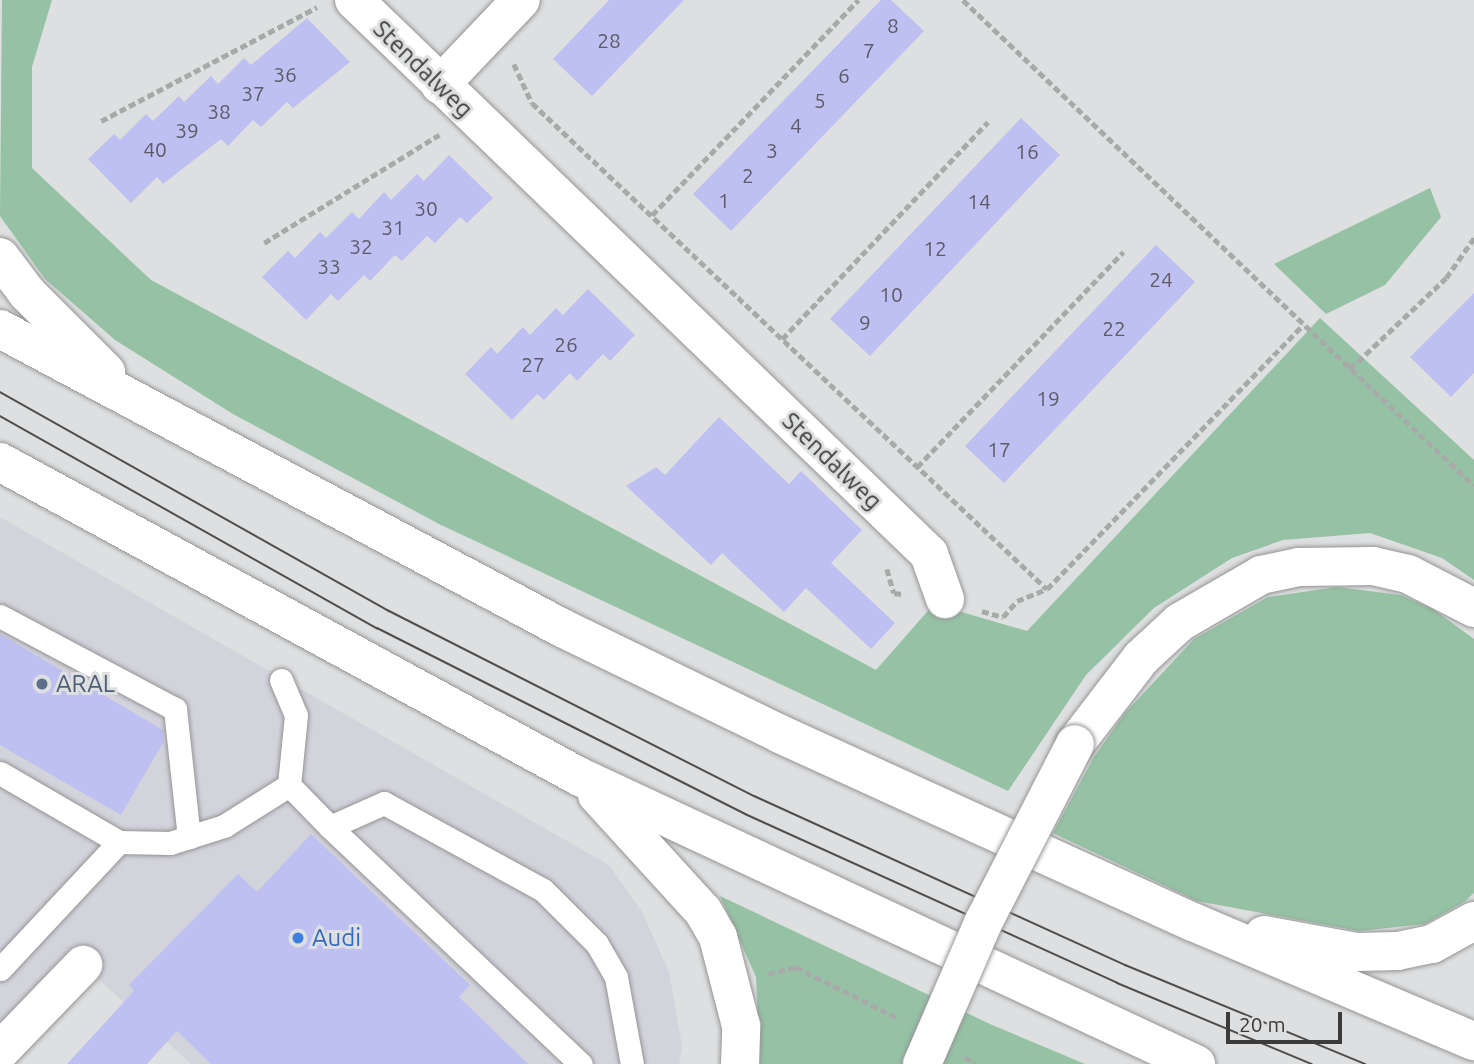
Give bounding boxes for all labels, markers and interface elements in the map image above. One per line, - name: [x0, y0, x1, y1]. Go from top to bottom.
- house number: 8: [887, 12, 899, 38]
- street label: Stendalweg: [367, 14, 479, 124]
- house number: 28: [597, 27, 621, 53]
- house number: 7: [863, 37, 875, 63]
- house number: 36: [273, 61, 297, 87]
- house number: 6: [838, 62, 850, 88]
- house number: 37: [241, 80, 265, 106]
- house number: 5: [814, 87, 826, 113]
- house number: 38: [207, 98, 231, 124]
- house number: 4: [790, 112, 802, 138]
- house number: 39: [175, 117, 199, 143]
- house number: 40: [143, 136, 167, 162]
- house number: 3: [766, 137, 778, 163]
- house number: 16: [1015, 138, 1039, 164]
- house number: 2: [742, 162, 754, 188]
- house number: 1: [718, 187, 730, 213]
- house number: 14: [967, 188, 991, 214]
- house number: 30: [414, 195, 438, 221]
- house number: 31: [381, 214, 405, 240]
- house number: 32: [349, 233, 373, 259]
- house number: 12: [923, 235, 947, 261]
- house number: 33: [317, 253, 341, 279]
- house number: 24: [1149, 266, 1173, 292]
- house number: 10: [879, 281, 903, 307]
- house number: 9: [859, 309, 871, 335]
- house number: 22: [1102, 315, 1126, 341]
- house number: 26: [554, 331, 578, 357]
- house number: 27: [521, 351, 545, 377]
- house number: 19: [1036, 385, 1060, 411]
- street label: Stendalweg: [776, 406, 888, 516]
- house number: 17: [987, 436, 1011, 462]
- place label: ARAL: [56, 670, 115, 698]
- marker: ARAL: [34, 676, 50, 692]
- place label: Audi: [312, 924, 361, 952]
- marker: Audi: [290, 930, 306, 946]
- scale bar: [1229, 998, 1344, 1042]
- text: 20 m: [1239, 1012, 1286, 1036]

